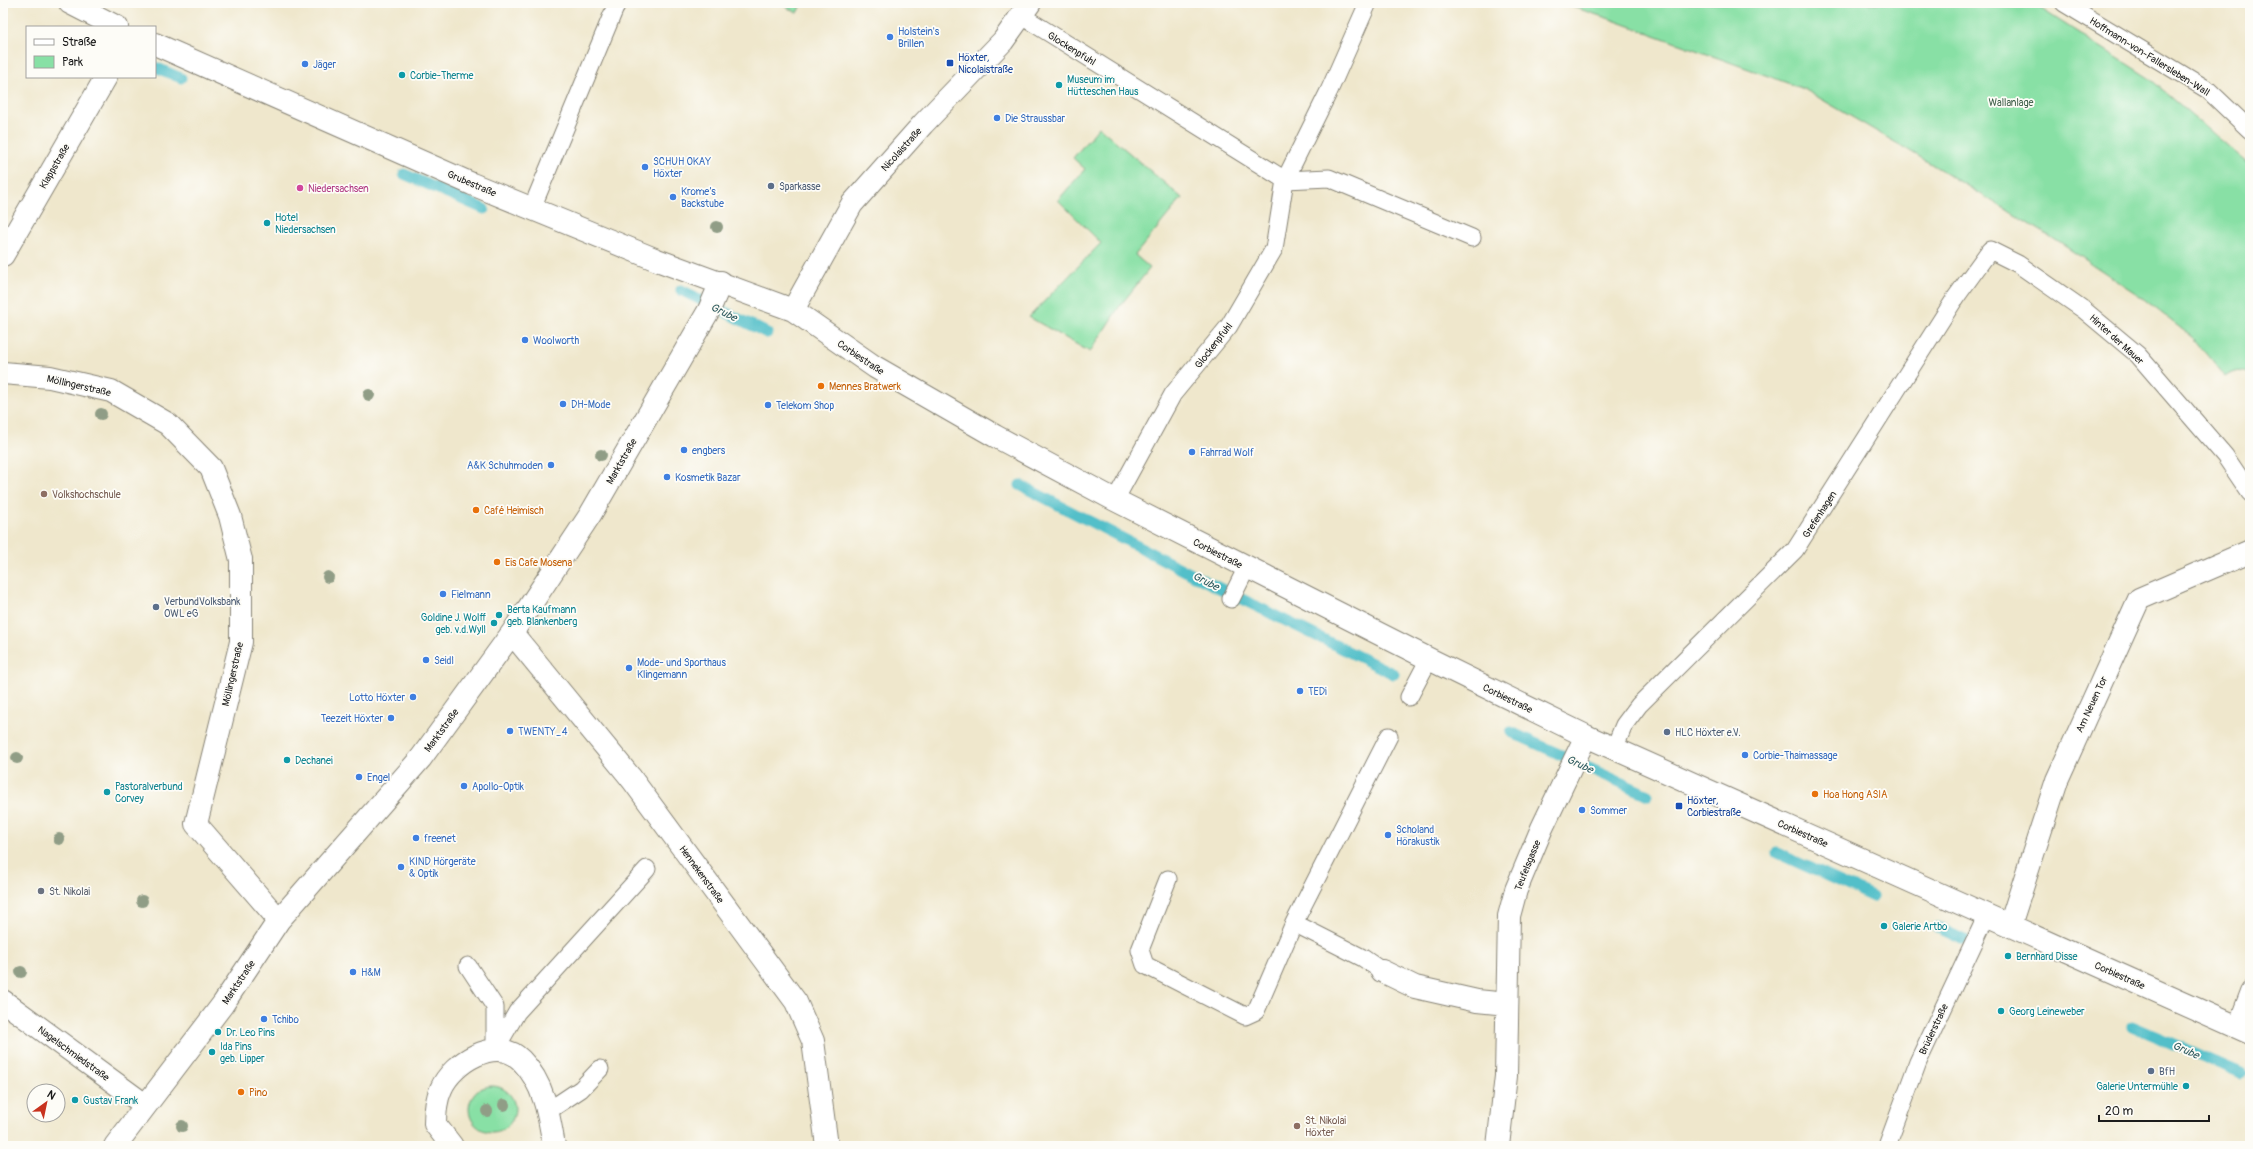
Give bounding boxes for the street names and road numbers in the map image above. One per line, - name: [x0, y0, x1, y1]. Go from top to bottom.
- street label: Hoffmann-von-Fallersleben-Wall: [2087, 15, 2212, 99]
- street label: Glockenpfuhl: [1045, 29, 1098, 68]
- street label: Nicolaistraße: [879, 125, 925, 174]
- street label: Klappstraße: [37, 142, 72, 191]
- street label: Grubestraße: [445, 168, 498, 200]
- street label: Hinter der Mauer: [2087, 312, 2146, 368]
- street label: Glockenpfuhl: [1192, 320, 1235, 371]
- street label: Corbiestraße: [835, 338, 886, 378]
- street label: Möllingerstraße: [46, 373, 112, 399]
- street label: Marktstraße: [604, 436, 640, 486]
- street label: Grefenhagen: [1800, 489, 1840, 540]
- street label: Corbiestraße: [1191, 536, 1244, 571]
- street label: Möllingerstraße: [220, 641, 246, 707]
- street label: Am Neuen Tor: [2074, 674, 2110, 734]
- street label: Corbiestraße: [1481, 682, 1534, 716]
- street label: Marktstraße: [422, 706, 462, 755]
- street label: Corbiestraße: [1776, 817, 1830, 850]
- street label: Teufelsgasse: [1512, 838, 1544, 893]
- street label: Hennekenstraße: [676, 843, 726, 906]
- street label: Marktstraße: [220, 958, 258, 1007]
- street label: Corbiestraße: [2093, 959, 2147, 992]
- street label: Brüderstraße: [1917, 1002, 1951, 1057]
- street label: Nagelschmiedstraße: [35, 1024, 112, 1084]

